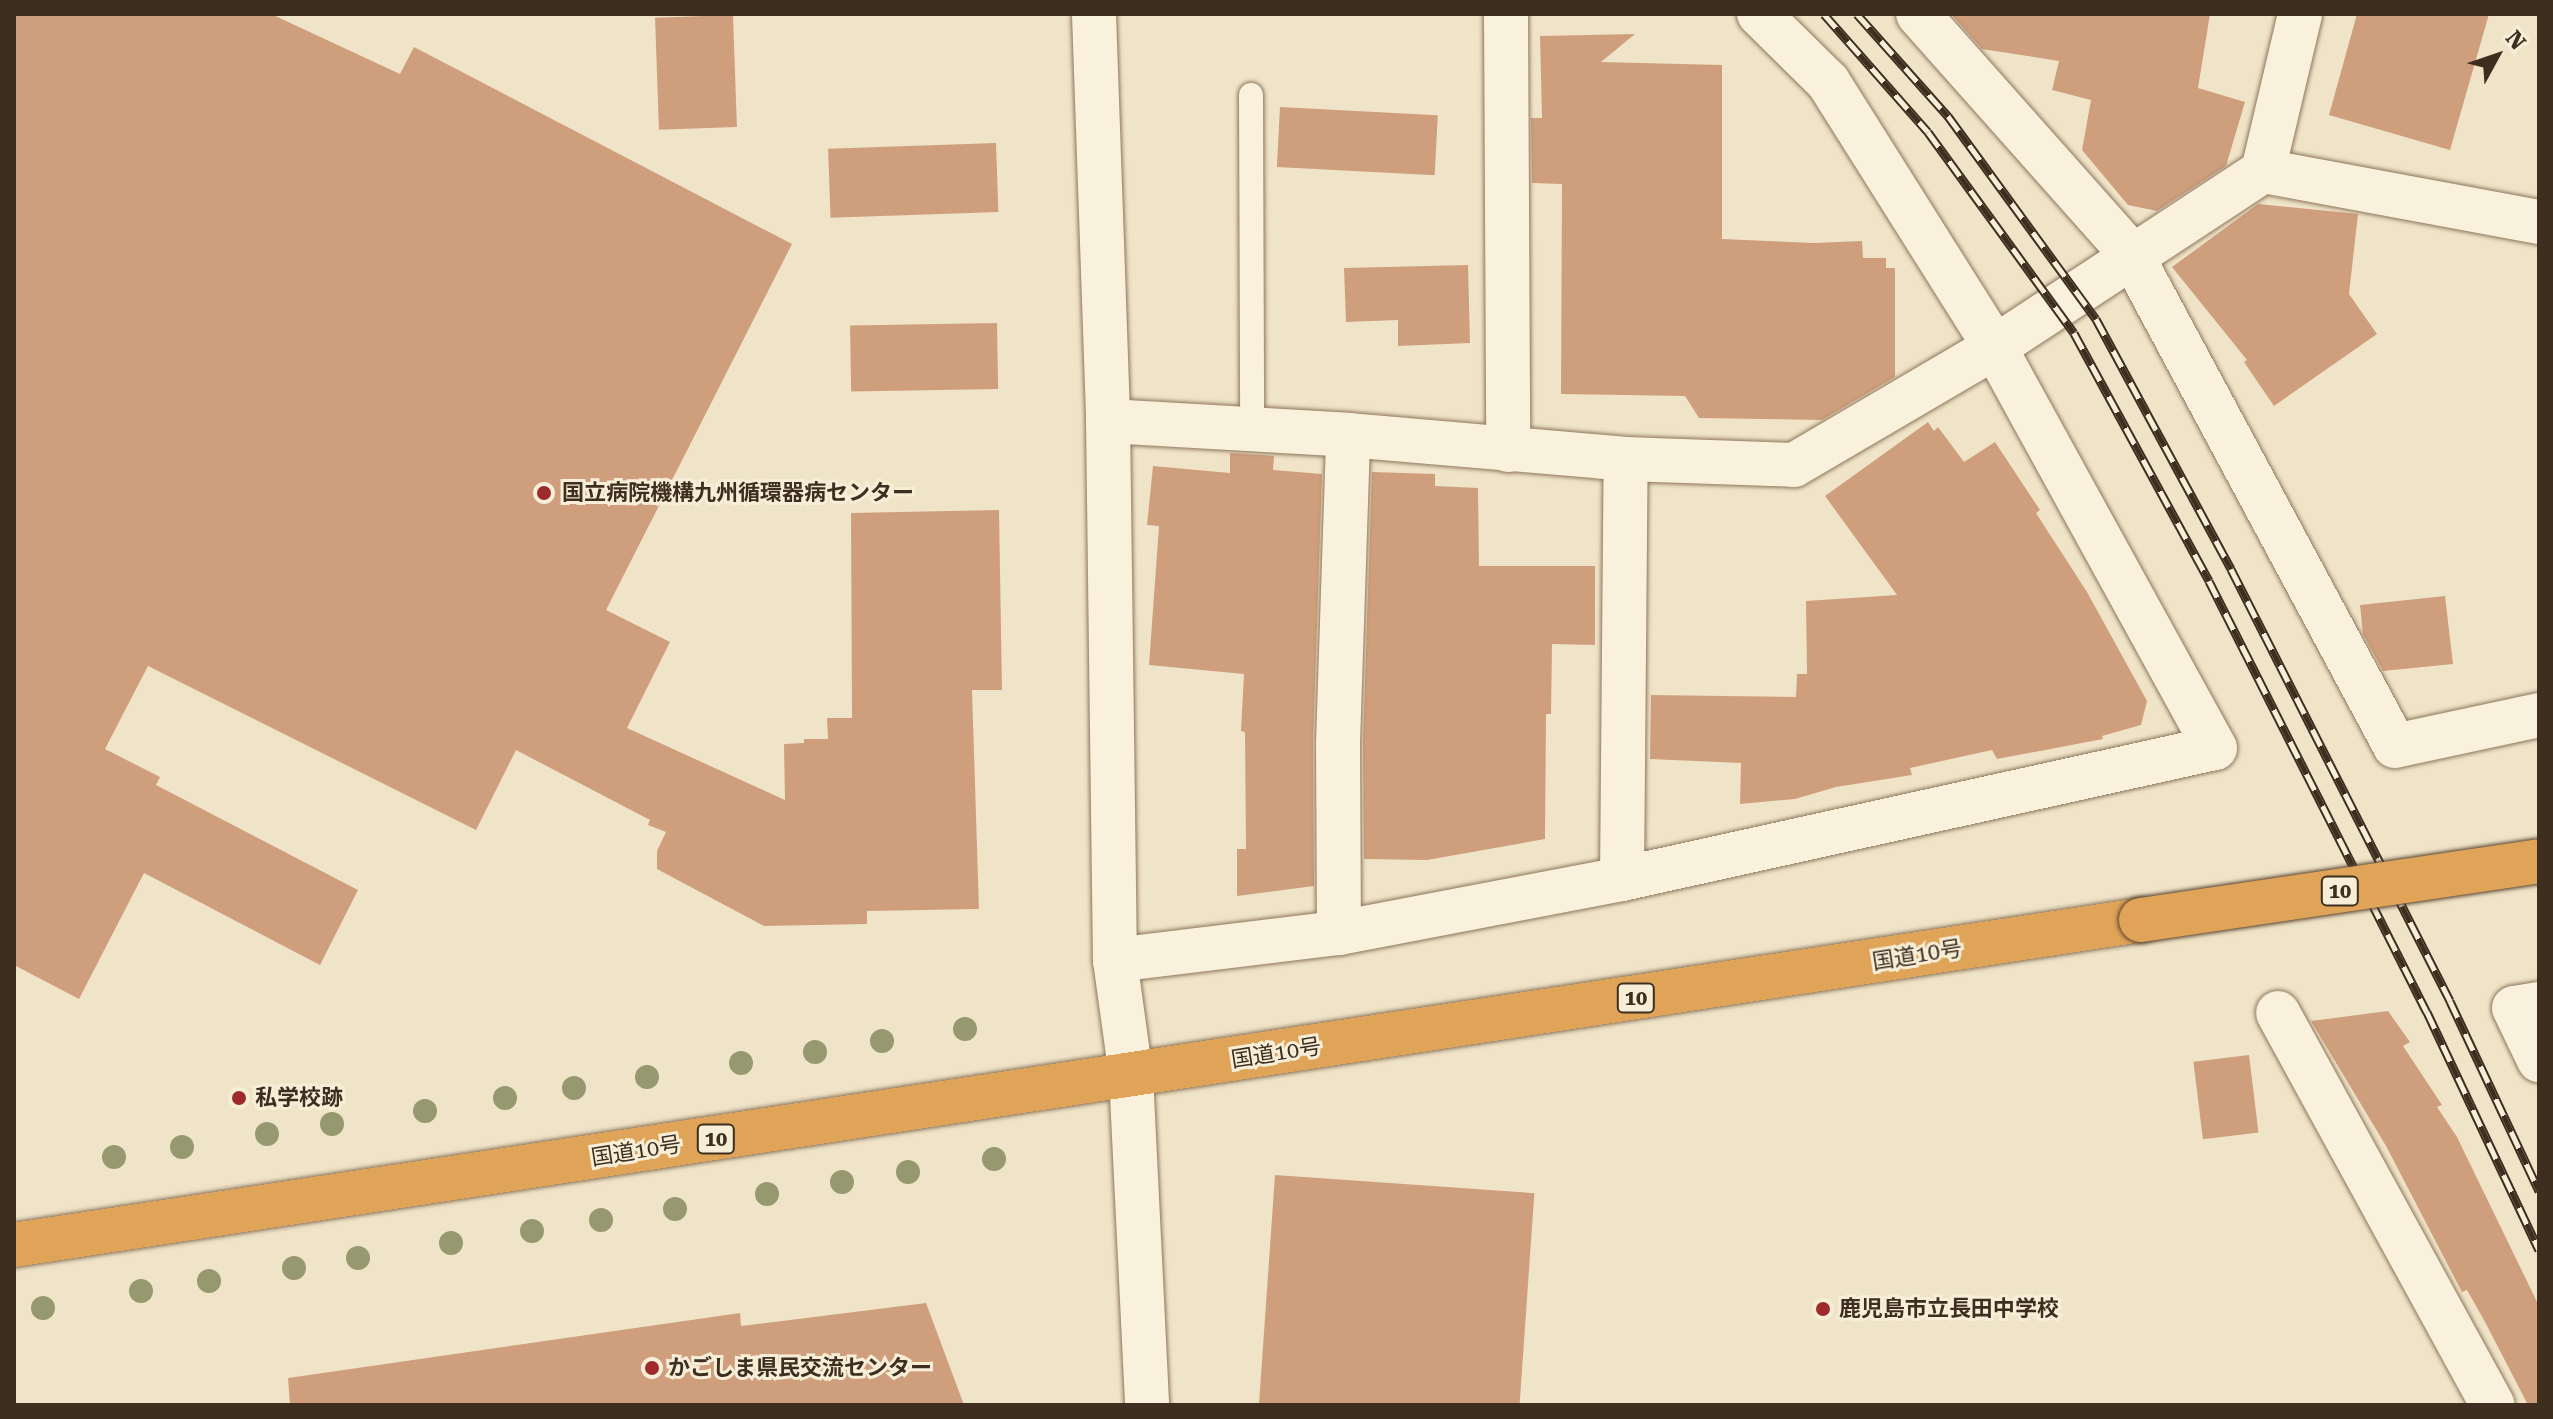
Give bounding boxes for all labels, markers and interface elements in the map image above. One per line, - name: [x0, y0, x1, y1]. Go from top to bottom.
- north arrow: [2457, 16, 2537, 96]
- text: N: [2501, 26, 2531, 55]
- place label: 国立病院機構九州循環器病センター: [562, 480, 914, 506]
- marker: 国立病院機構九州循環器病センター: [533, 482, 555, 504]
- road number: 10: [2320, 875, 2360, 907]
- street label: 国道10号: [1870, 935, 1964, 975]
- road number: 10: [1616, 982, 1656, 1014]
- street label: 国道10号: [1229, 1033, 1323, 1073]
- place label: 私学校跡: [255, 1085, 343, 1111]
- marker: 私学校跡: [230, 1089, 248, 1107]
- road number: 10: [696, 1123, 736, 1155]
- street label: 国道10号: [589, 1131, 683, 1171]
- place label: 鹿児島市立長田中学校: [1839, 1296, 2059, 1322]
- marker: 鹿児島市立長田中学校: [1814, 1300, 1832, 1318]
- place label: かごしま県民交流センター: [668, 1355, 932, 1381]
- marker: かごしま県民交流センター: [643, 1359, 661, 1377]

